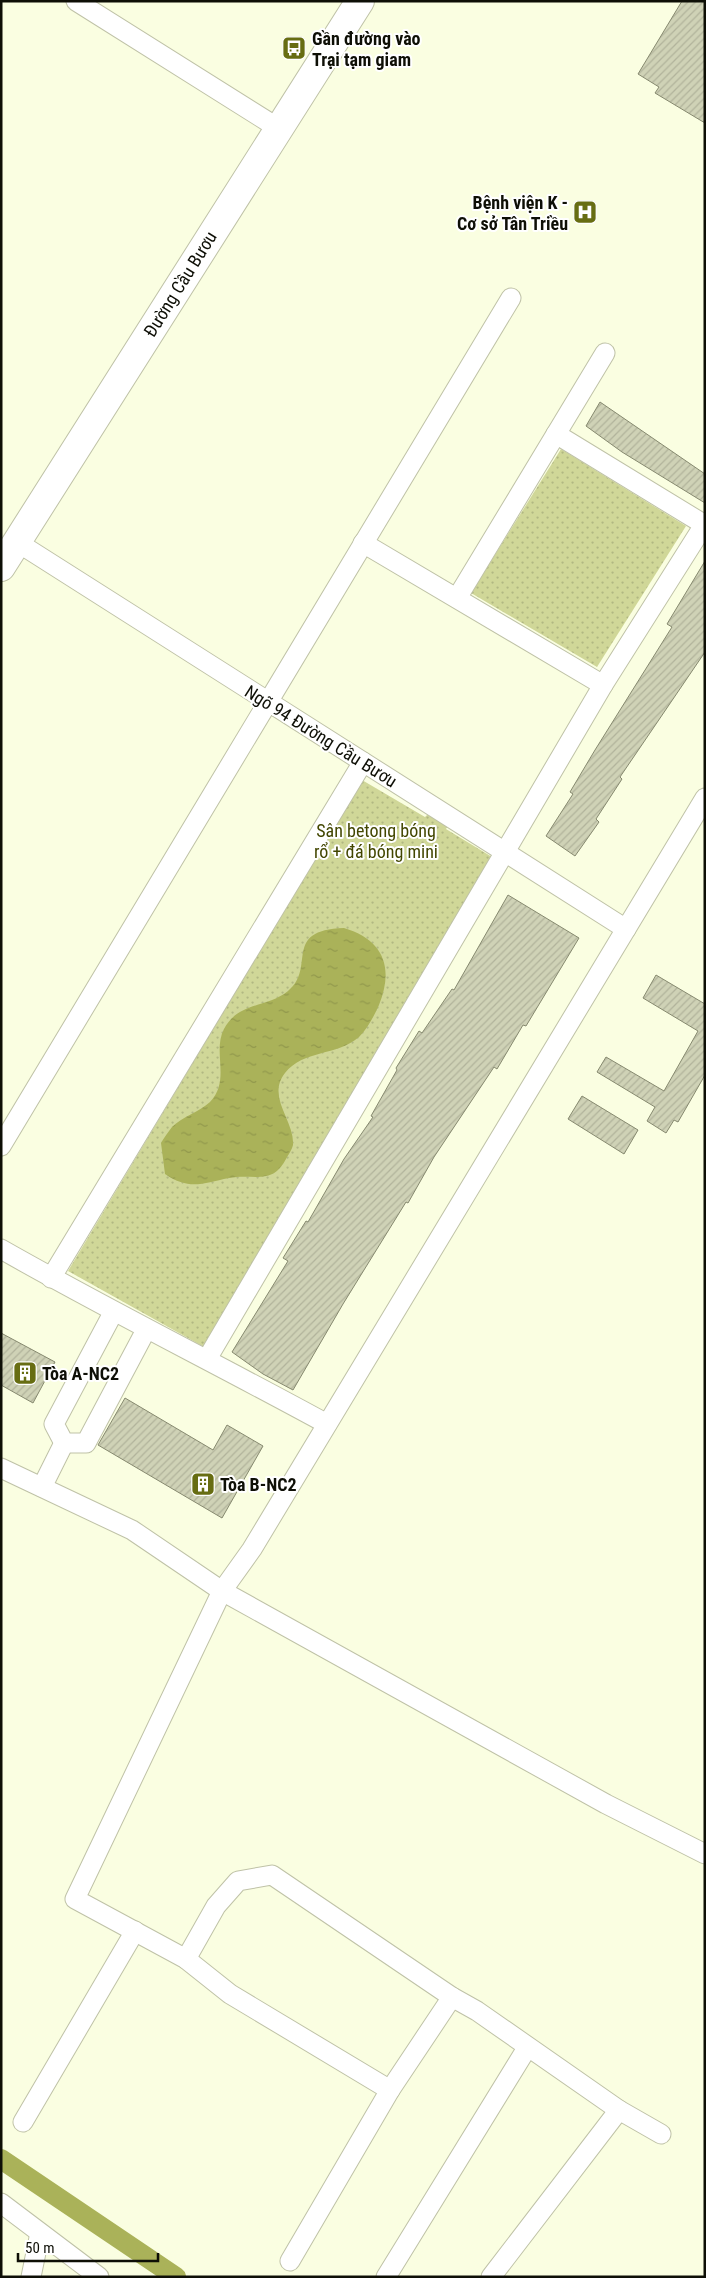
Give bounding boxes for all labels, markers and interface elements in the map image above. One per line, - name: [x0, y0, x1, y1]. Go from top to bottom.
- place label: Gần đường vào Trại tạm giam: [312, 28, 421, 70]
- bus stop icon: Gần đường vào Trại tạm giam: [281, 35, 307, 61]
- place label: Bệnh viện K - Cơ sở Tân Triều: [457, 192, 568, 234]
- hospital icon: Bệnh viện K - Cơ sở Tân Triều: [572, 199, 598, 225]
- street label: Đường Cầu Bươu: [139, 227, 221, 341]
- street label: Ngõ 94 Đường Cầu Bươu: [241, 681, 401, 791]
- park label: Sân betong bóng rổ + đá bóng mini: [314, 820, 438, 862]
- building icon: Tòa A-NC2: [12, 1360, 38, 1386]
- place label: Tòa A-NC2: [42, 1363, 119, 1384]
- building icon: Tòa B-NC2: [190, 1471, 216, 1497]
- place label: Tòa B-NC2: [220, 1474, 297, 1495]
- scale bar: [18, 2230, 158, 2262]
- text: 50 m: [25, 2239, 55, 2257]

